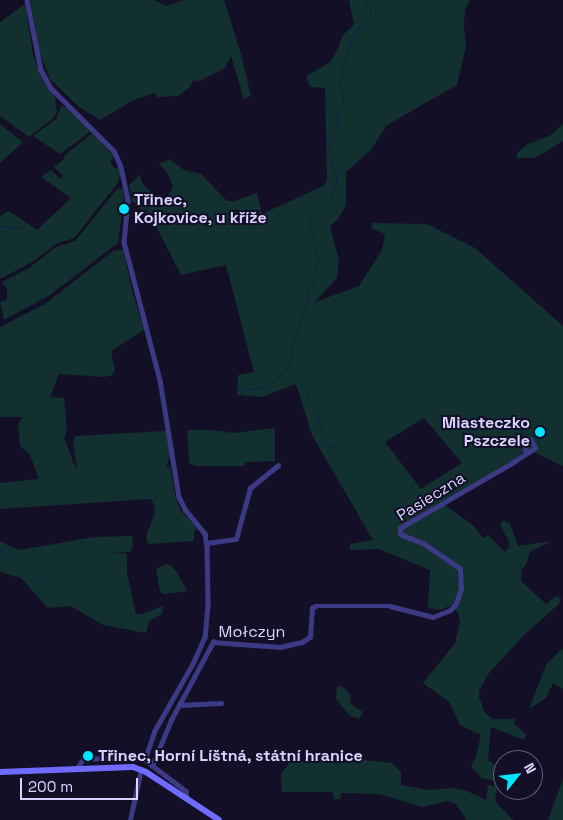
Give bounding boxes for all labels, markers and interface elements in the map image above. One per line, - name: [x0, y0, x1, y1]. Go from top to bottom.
- place label: Třinec, Kojkovice, u kříže: [134, 190, 267, 228]
- marker: Třinec, Kojkovice, u kříže: [118, 203, 130, 215]
- place label: Miasteczko Pszczele: [442, 413, 530, 451]
- marker: Miasteczko Pszczele: [534, 426, 546, 438]
- street label: Pasieczna: [393, 468, 469, 526]
- street label: Mołczyn: [219, 622, 285, 642]
- place label: Třinec, Horní Líštná, státní hranice: [98, 746, 364, 766]
- marker: Třinec, Horní Líštná, státní hranice: [82, 750, 94, 762]
- north arrow: [493, 750, 543, 800]
- text: N: [520, 760, 540, 777]
- scale bar: [22, 768, 140, 800]
- text: 200 m: [28, 777, 73, 796]

